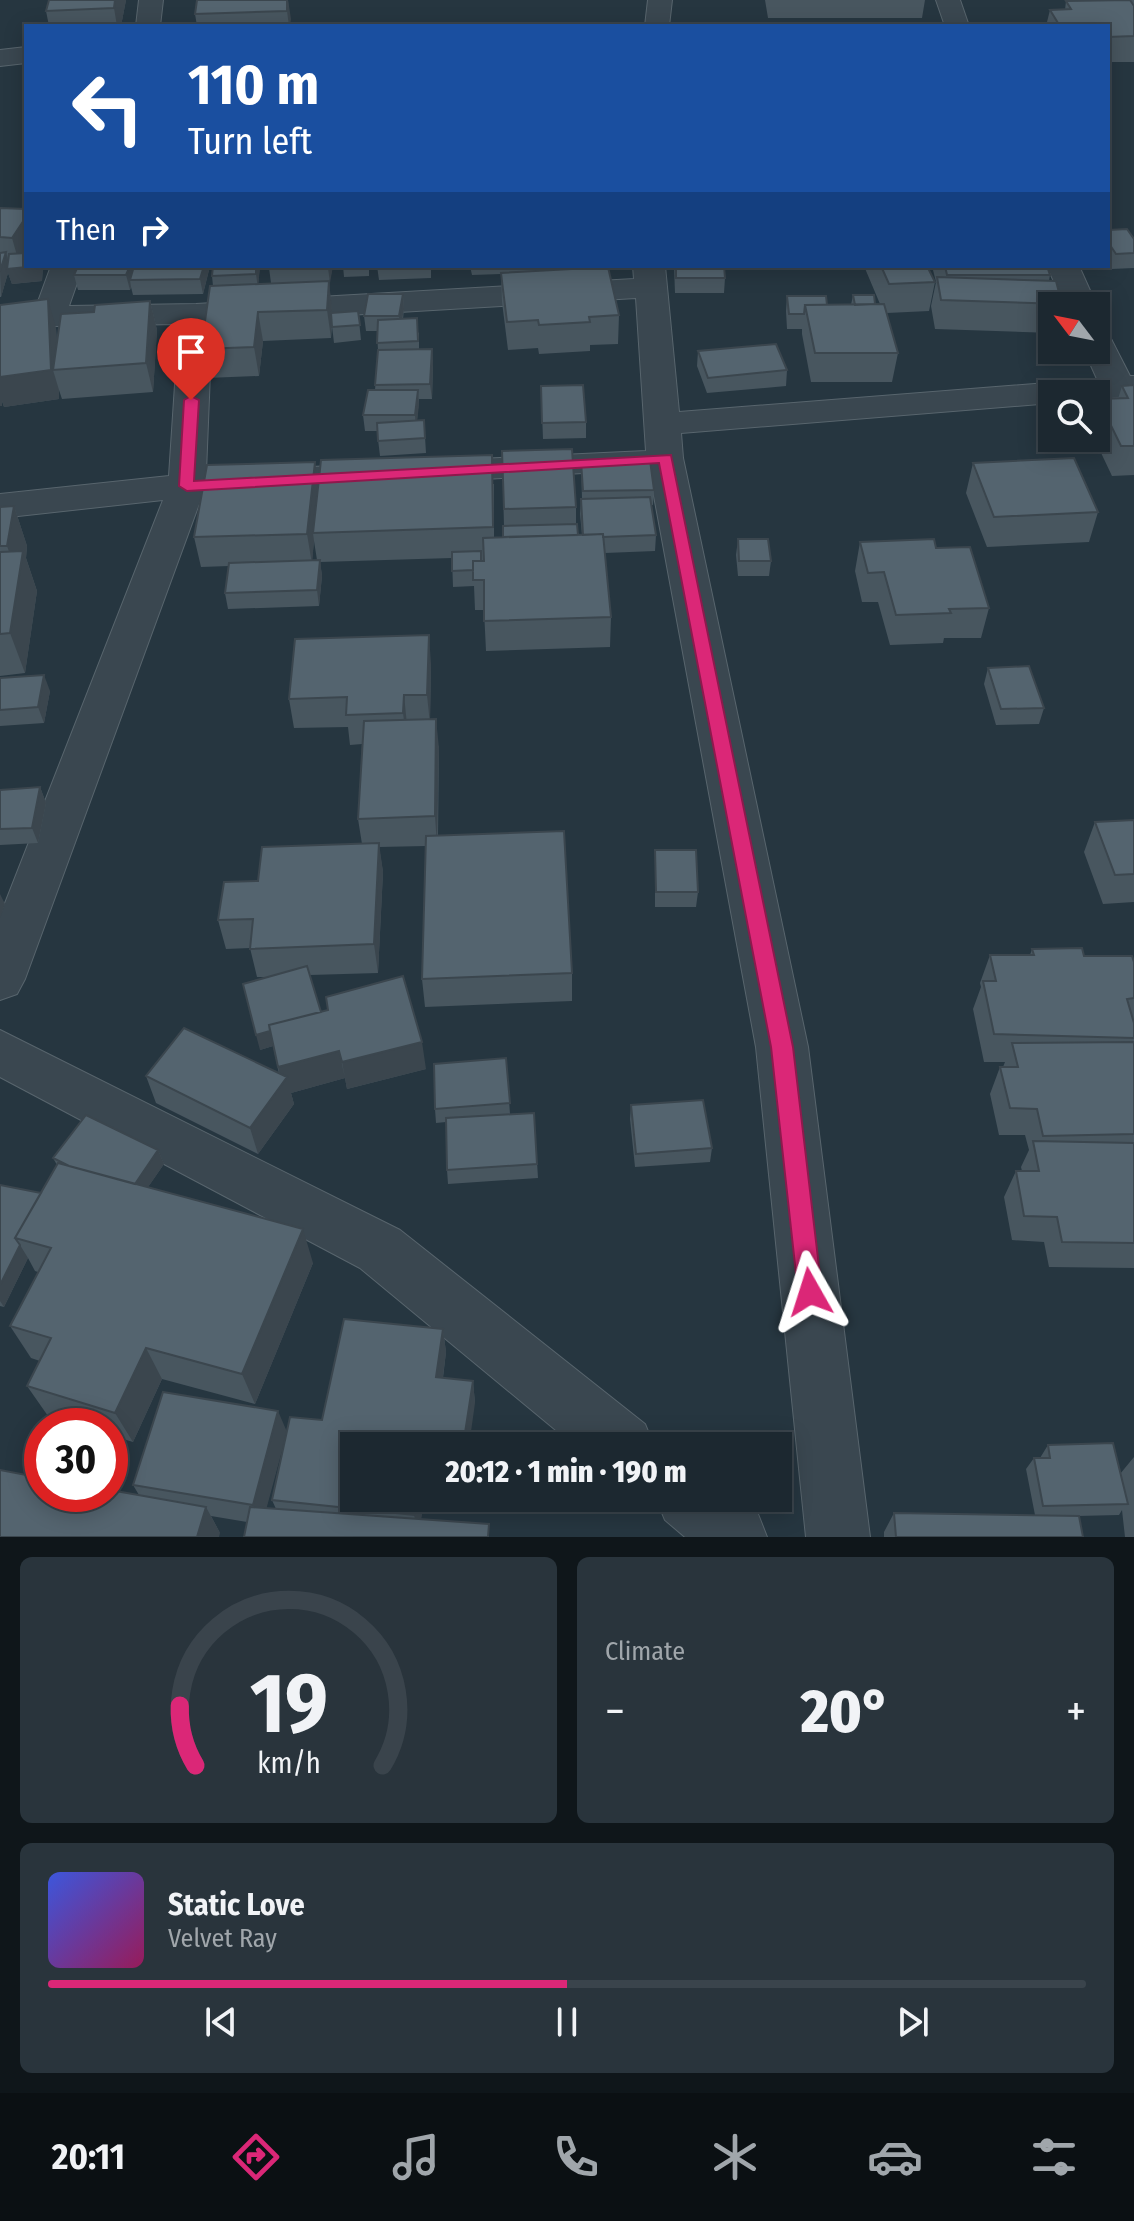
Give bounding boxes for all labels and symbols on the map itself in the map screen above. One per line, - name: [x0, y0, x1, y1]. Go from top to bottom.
- north arrow: [1038, 292, 1110, 364]
- pin: [157, 318, 225, 400]
- position arrow: [768, 1250, 852, 1334]
- speed limit sign: 30: [24, 1408, 128, 1512]

